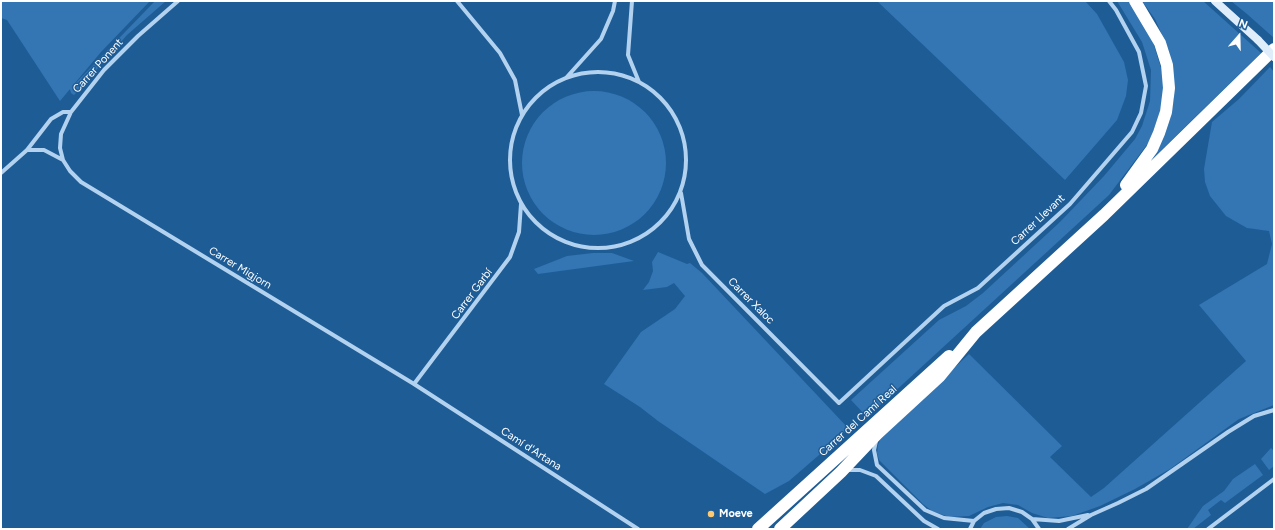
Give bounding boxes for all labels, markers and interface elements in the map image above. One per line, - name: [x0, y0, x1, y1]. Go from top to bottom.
- north arrow: [1219, 16, 1259, 56]
- text: N: [1237, 17, 1249, 32]
- street label: Carrer Ponent: [70, 36, 126, 96]
- street label: Carrer Llevant: [1008, 192, 1068, 248]
- street label: Carrer Migjorn: [206, 244, 274, 292]
- street label: Carrer Garbí: [449, 266, 495, 322]
- street label: Carrer Xaloc: [725, 275, 777, 327]
- street label: Carrer del Camí Real: [816, 383, 900, 459]
- street label: Camí d'Artana: [498, 425, 564, 473]
- place label: Moeve: [719, 507, 753, 521]
- marker: Moeve: [706, 509, 716, 519]

